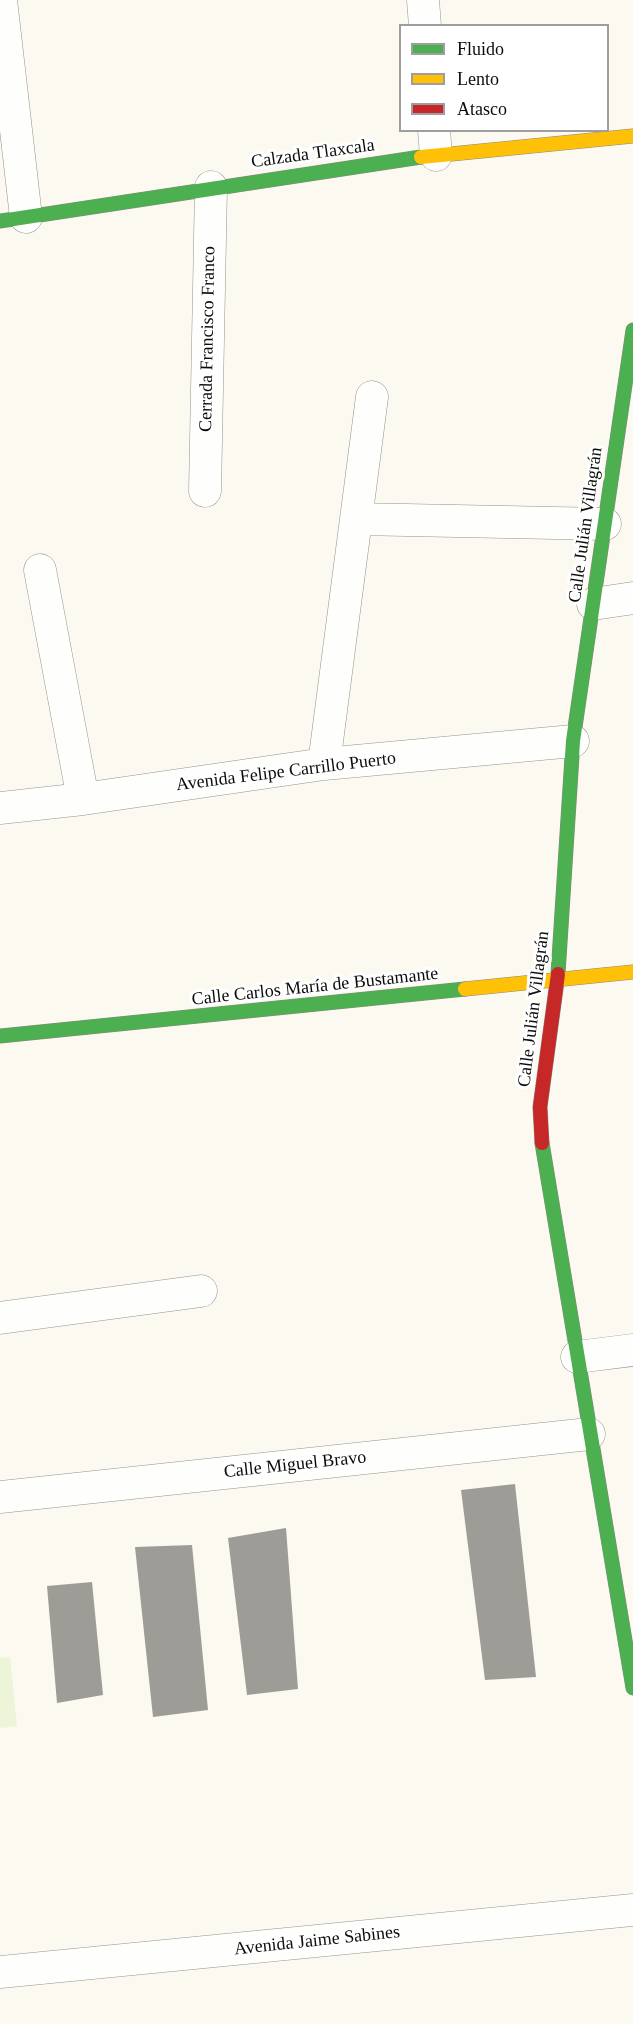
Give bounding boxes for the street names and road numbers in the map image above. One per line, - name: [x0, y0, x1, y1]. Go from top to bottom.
- street label: Calzada Tlaxcala: [250, 135, 376, 173]
- street label: Cerrada Francisco Franco: [196, 246, 220, 432]
- street label: Calle Julián Villagrán: [564, 446, 608, 604]
- street label: Avenida Felipe Carrillo Puerto: [175, 748, 397, 796]
- street label: Calle Julián Villagrán: [514, 930, 554, 1088]
- street label: Calle Carlos María de Bustamante: [191, 963, 439, 1011]
- street label: Calle Miguel Bravo: [223, 1447, 367, 1483]
- street label: Avenida Jaime Sabines: [233, 1922, 401, 1960]

